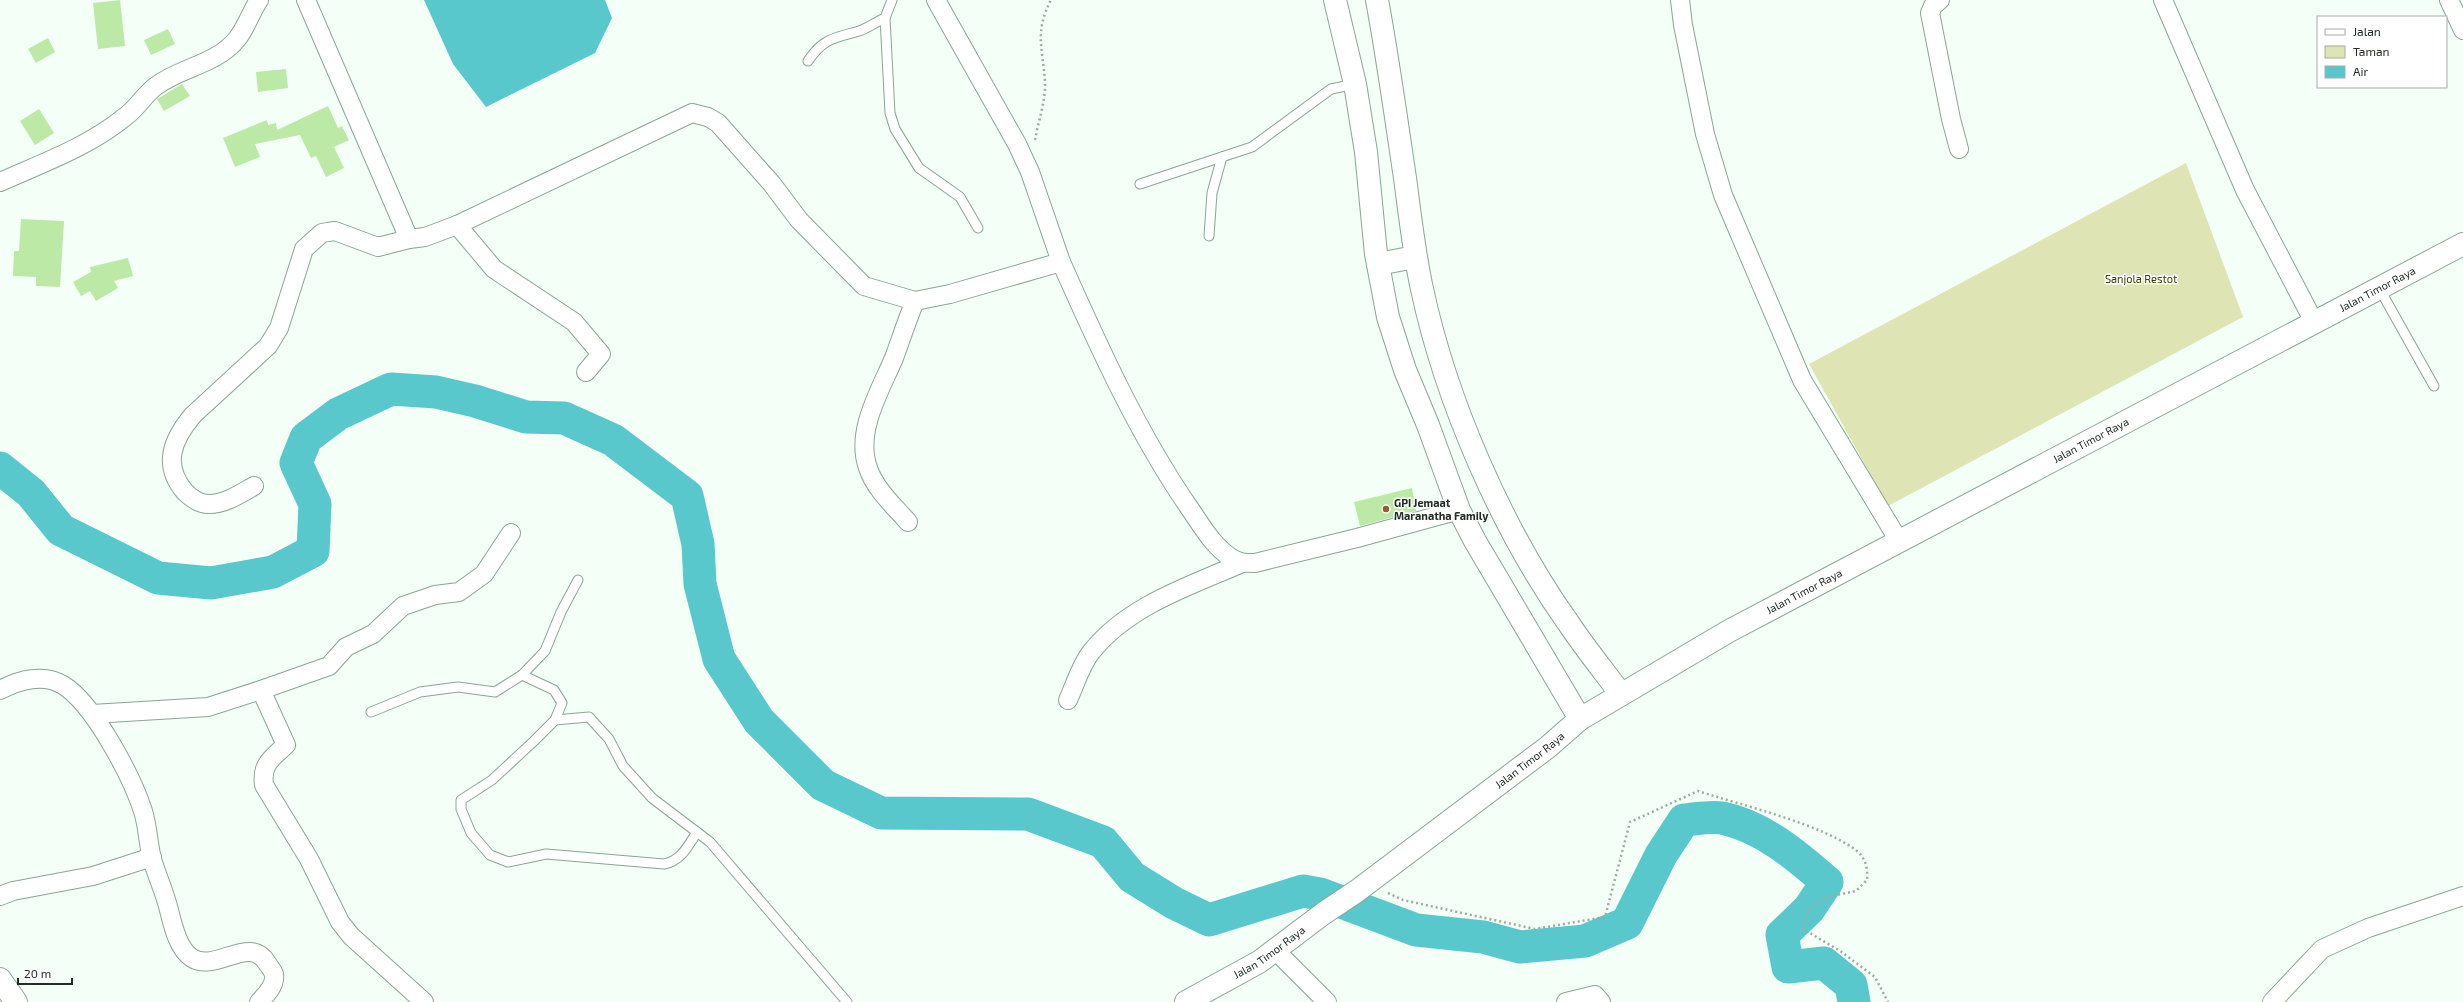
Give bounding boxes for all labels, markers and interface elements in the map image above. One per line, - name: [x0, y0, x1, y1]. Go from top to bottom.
- legend: [2317, 16, 2447, 88]
- text: Jalan: [2353, 24, 2381, 38]
- text: Taman: [2353, 44, 2390, 58]
- text: Air: [2353, 64, 2368, 78]
- street label: Jalan Timor Raya: [2337, 263, 2417, 314]
- park label: Sanjola Restot: [2105, 272, 2177, 286]
- street label: Jalan Timor Raya: [2050, 414, 2131, 465]
- place label: GPI Jemaat Maranatha Family: [1394, 496, 1489, 523]
- marker: GPI Jemaat Maranatha Family: [1381, 504, 1391, 514]
- street label: Jalan Timor Raya: [1764, 566, 1844, 616]
- street label: Jalan Timor Raya: [1492, 729, 1567, 791]
- street label: Jalan Timor Raya: [1231, 923, 1307, 981]
- scale bar: [18, 960, 72, 986]
- text: 20 m: [24, 966, 51, 980]

